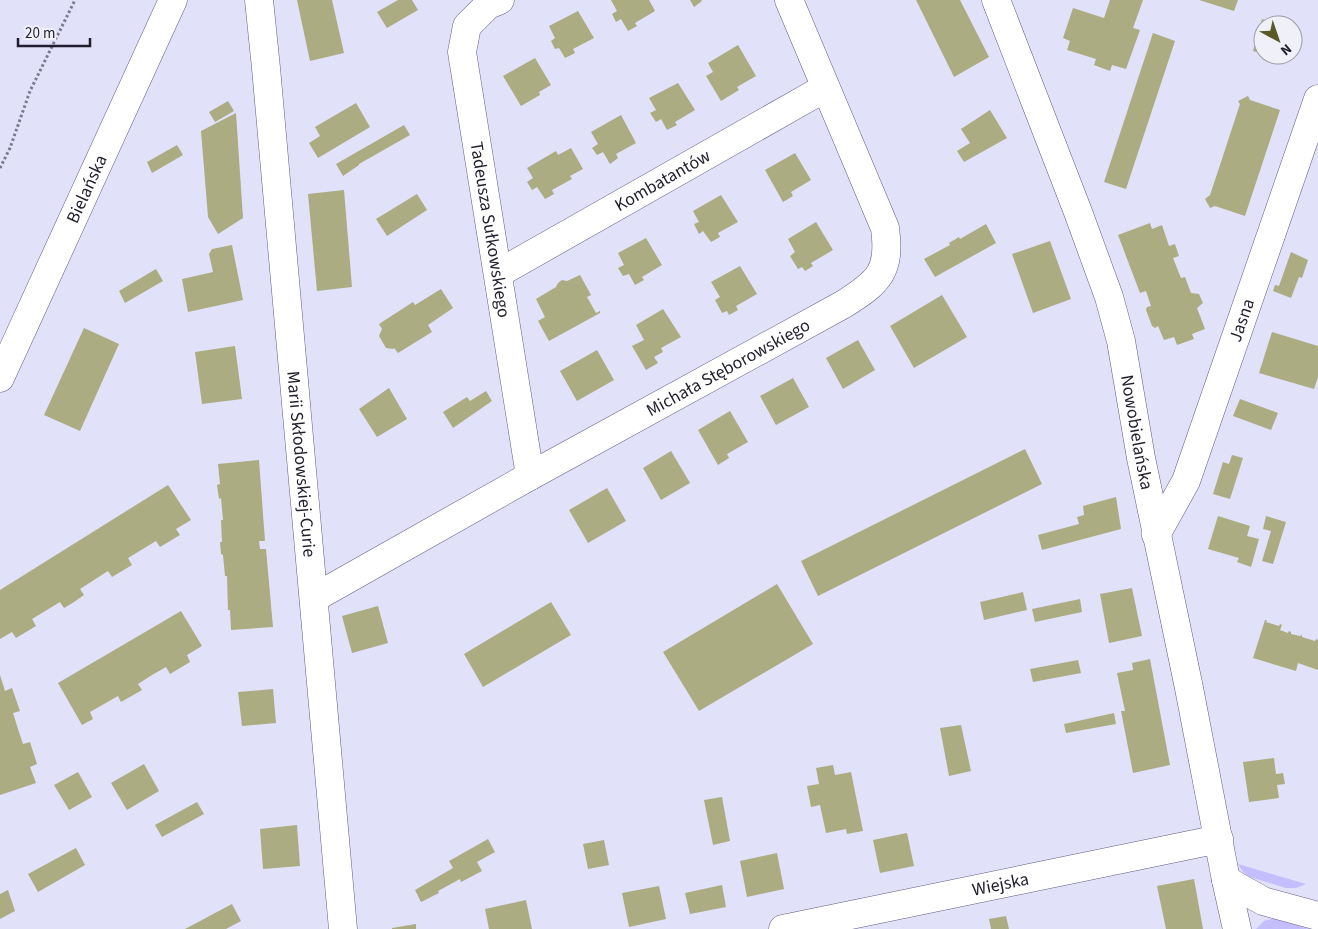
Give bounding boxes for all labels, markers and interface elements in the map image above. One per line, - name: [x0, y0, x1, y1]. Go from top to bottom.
- scale bar: [18, 15, 90, 47]
- north arrow: [1253, 15, 1303, 65]
- text: 20 m: [25, 23, 55, 44]
- text: N: [1276, 39, 1296, 60]
- street label: Tadeusza Sułkowskiego: [464, 140, 516, 319]
- street label: Kombatantów: [610, 143, 715, 218]
- street label: Bielańska: [60, 151, 114, 227]
- street label: Jasna: [1223, 295, 1261, 345]
- street label: Michała Stęborowskiego: [642, 313, 815, 423]
- street label: Marii Skłodowskiej-Curie: [280, 370, 322, 558]
- street label: Nowobielańska: [1114, 373, 1159, 492]
- street label: Wiejska: [970, 867, 1031, 903]

